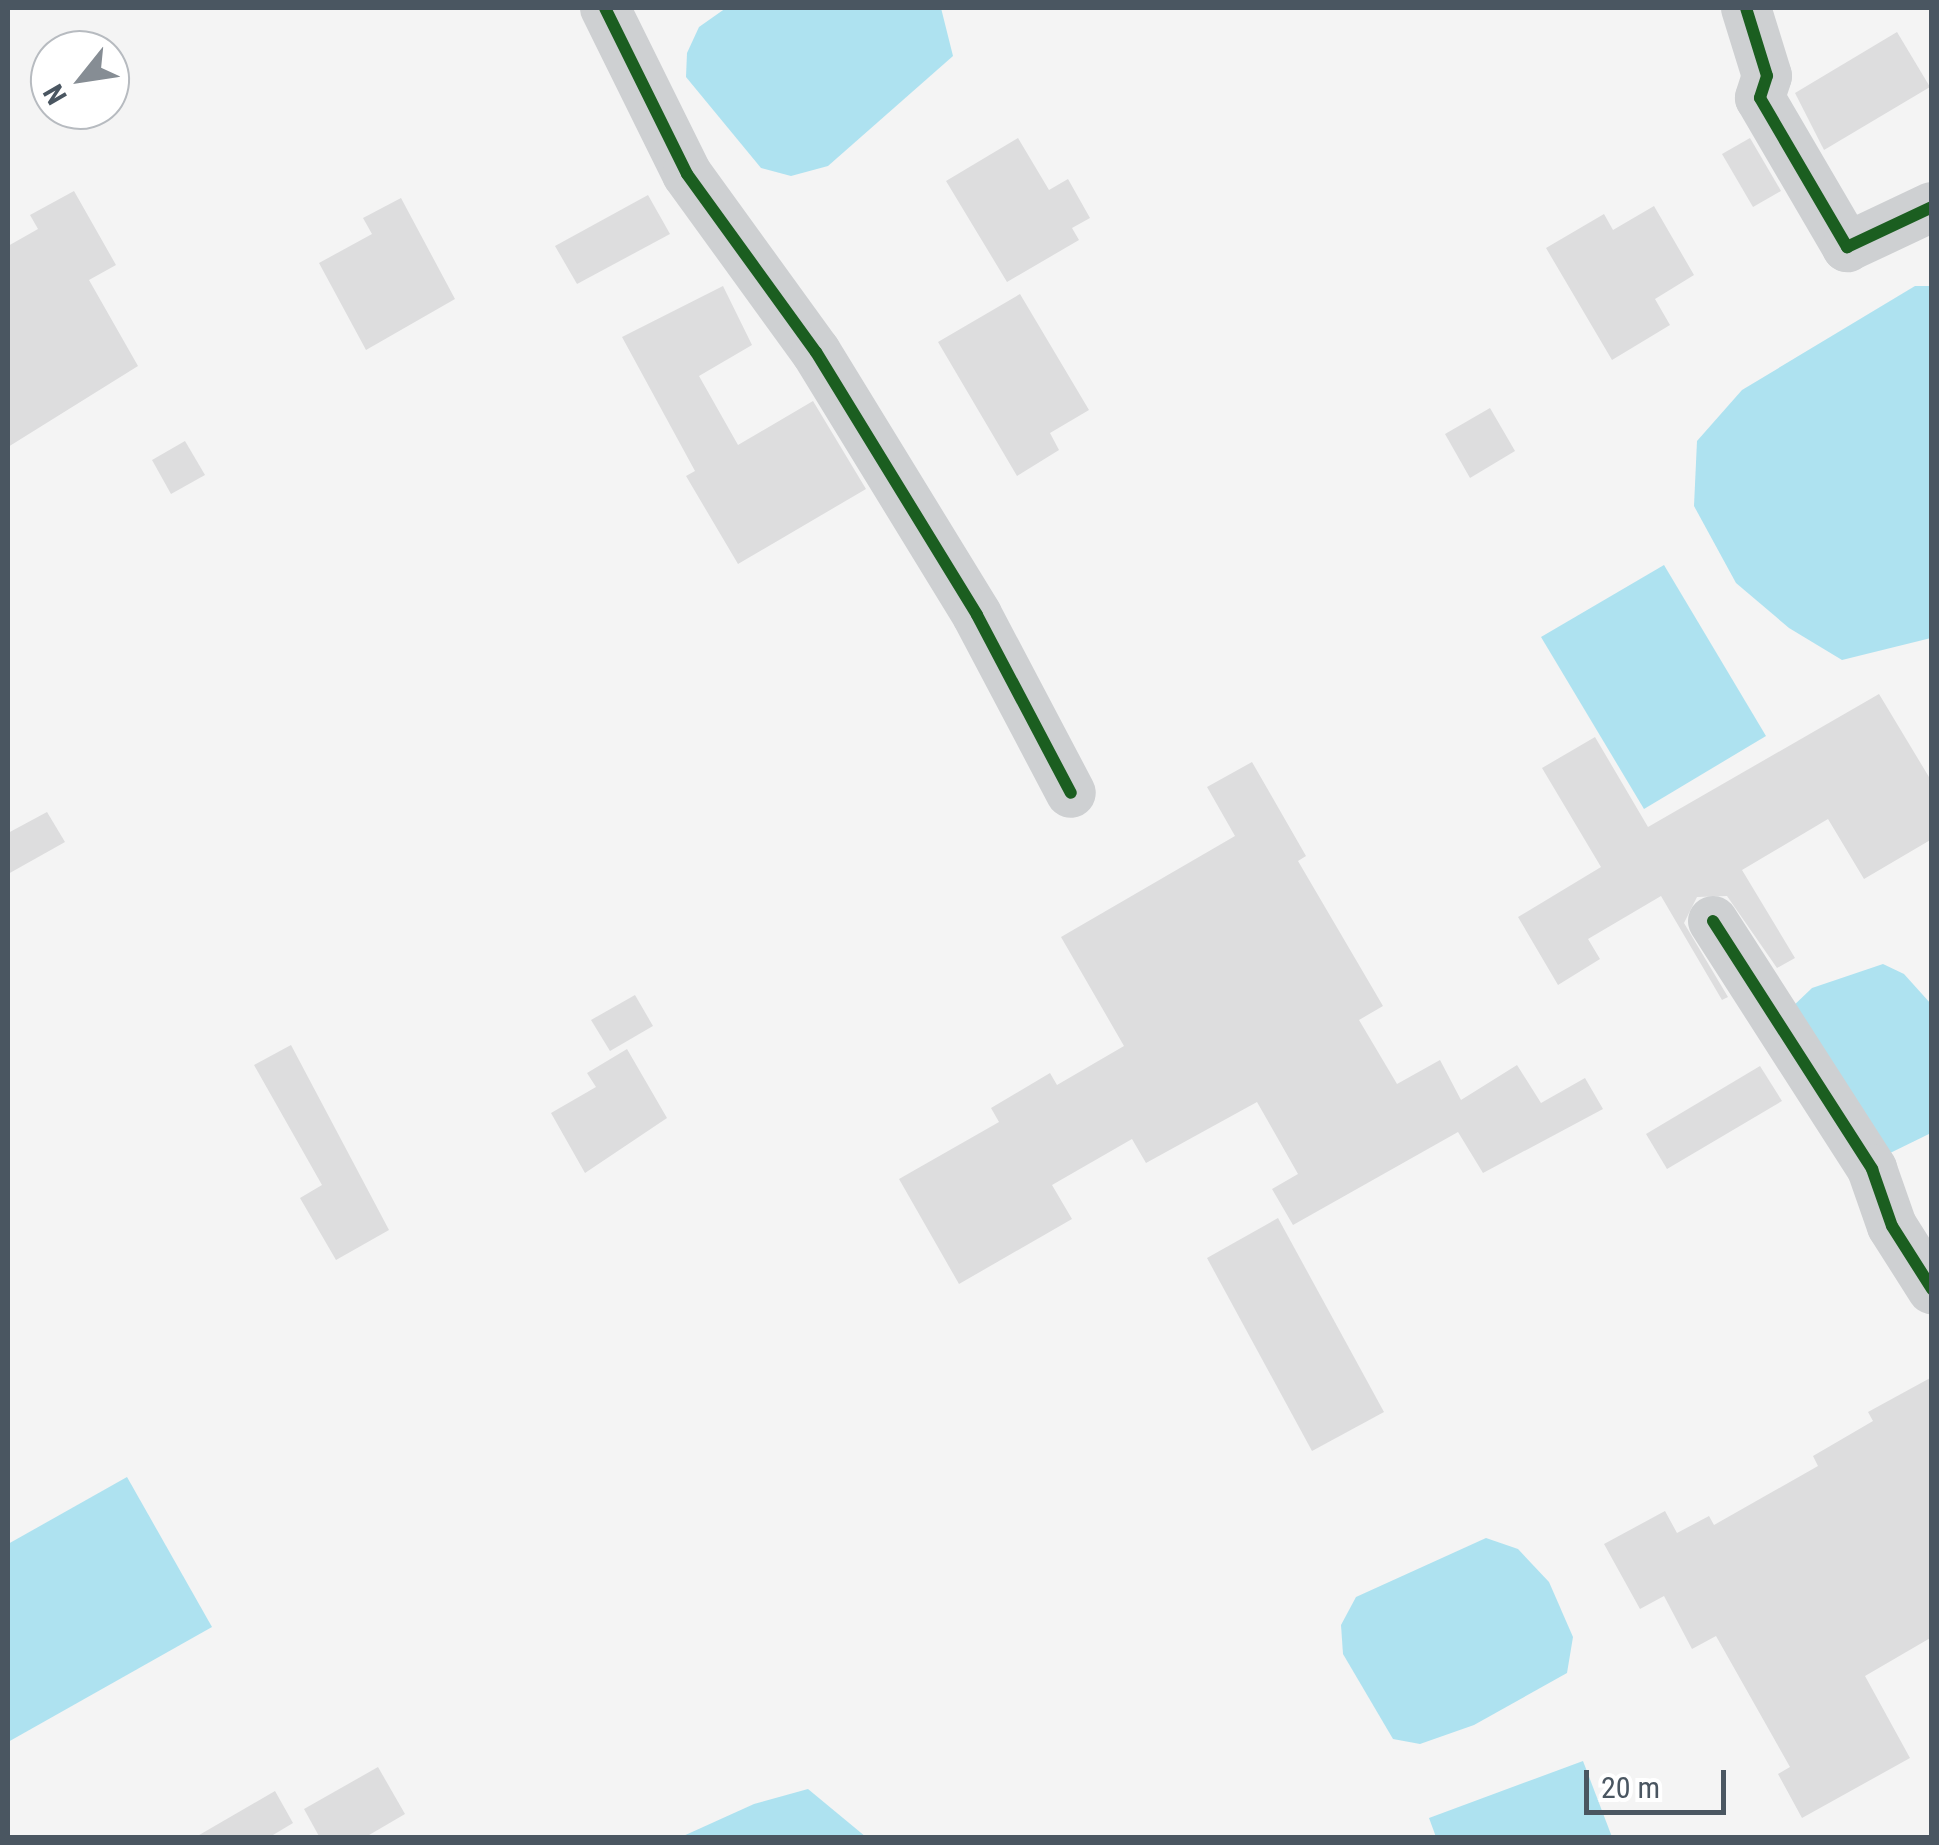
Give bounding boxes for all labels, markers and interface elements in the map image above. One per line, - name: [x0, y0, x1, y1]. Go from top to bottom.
- north arrow: [30, 30, 130, 130]
- text: N: [37, 79, 74, 110]
- scale bar: [1589, 1750, 1732, 1812]
- text: 20 m: [1601, 1770, 1660, 1805]

